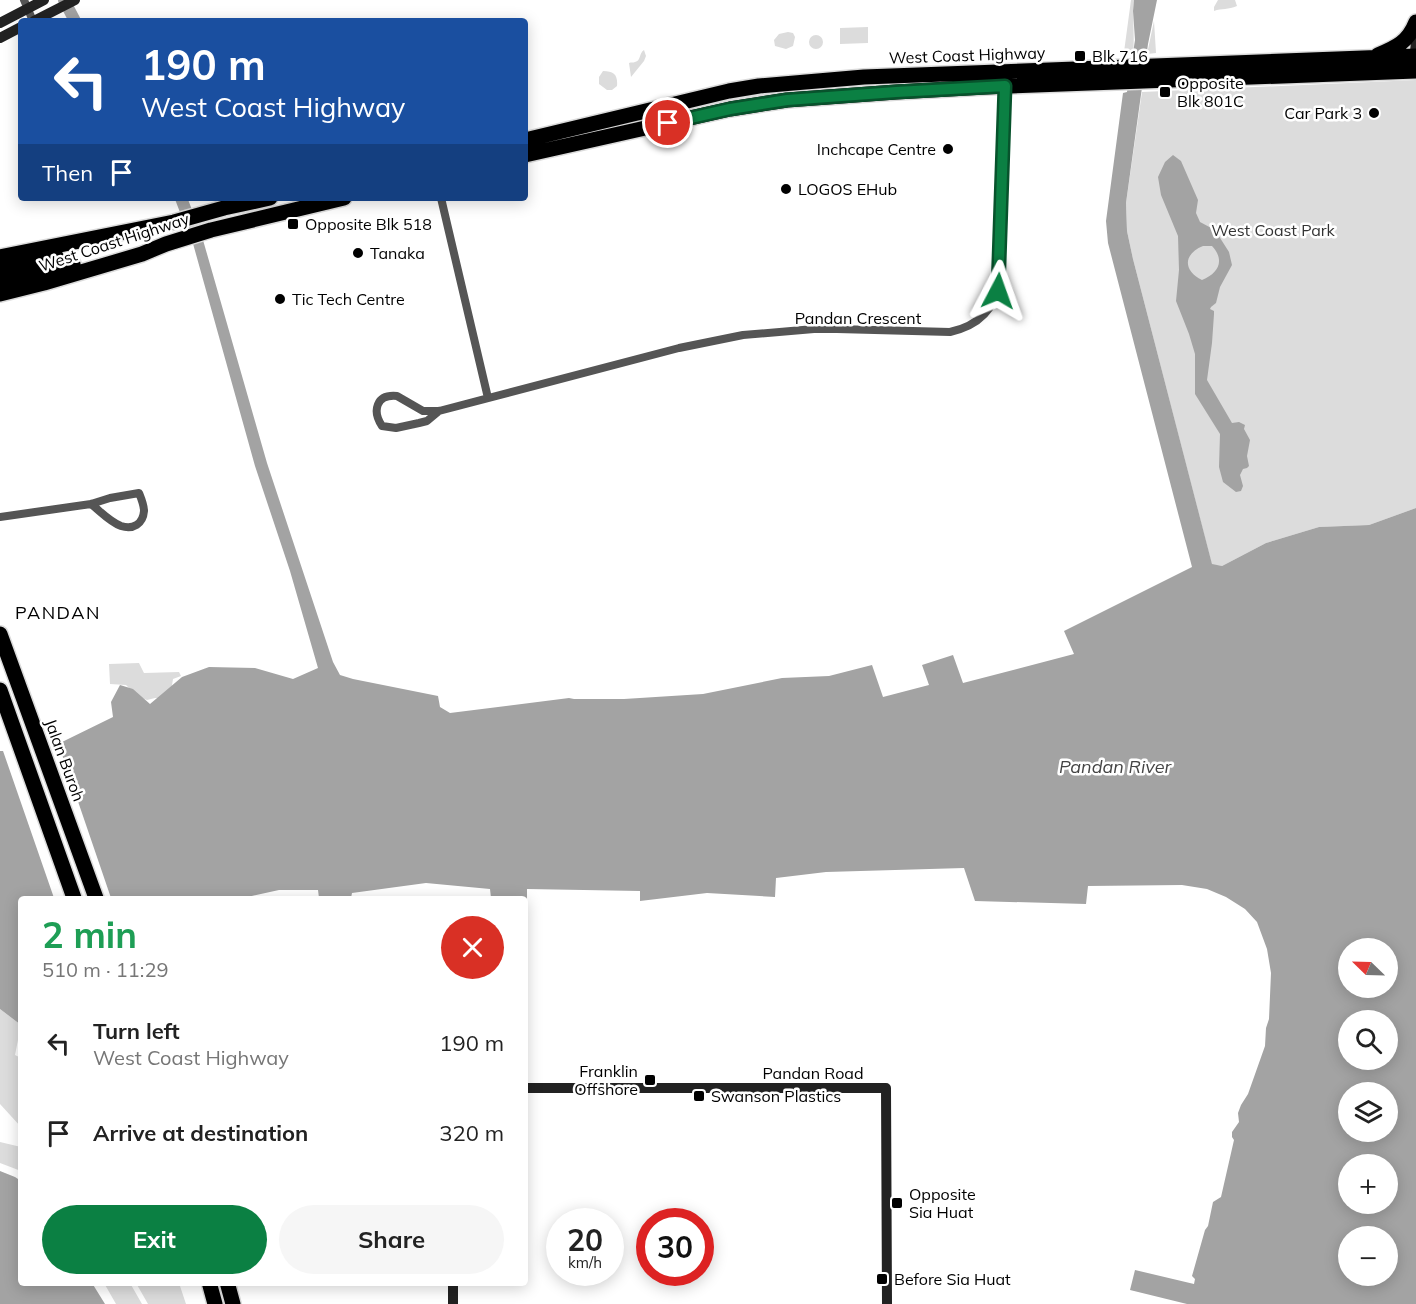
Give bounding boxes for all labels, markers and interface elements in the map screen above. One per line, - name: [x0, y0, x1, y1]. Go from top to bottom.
- text: 190 m: [141, 38, 266, 91]
- icon: left: [42, 42, 120, 120]
- street label: West Coast Highway: [888, 42, 1046, 68]
- place label: Blk 716: [1092, 46, 1148, 66]
- marker: Blk 716: [1073, 49, 1087, 63]
- place label: Opposite Blk 801C: [1177, 73, 1244, 111]
- marker: Opposite Blk 801C: [1158, 85, 1172, 99]
- text: West Coast Highway: [141, 90, 405, 124]
- pin: [642, 97, 693, 148]
- place label: Car Park 3: [1284, 103, 1362, 123]
- icon: arrive: [651, 106, 684, 139]
- marker: Car Park 3: [1367, 106, 1381, 120]
- place label: Inchcape Centre: [817, 139, 936, 159]
- marker: Inchcape Centre: [941, 142, 955, 156]
- icon: arrive: [105, 156, 138, 189]
- text: Then: [42, 159, 93, 187]
- place label: LOGOS EHub: [798, 179, 897, 199]
- marker: LOGOS EHub: [779, 182, 793, 196]
- street label: West Coast Highway: [36, 208, 192, 276]
- place label: Opposite Blk 518: [305, 214, 432, 234]
- marker: Opposite Blk 518: [286, 217, 300, 231]
- park label: West Coast Park: [1211, 220, 1336, 240]
- place label: Tanaka: [370, 243, 425, 263]
- marker: Tanaka: [351, 246, 365, 260]
- position arrow: [966, 259, 1030, 323]
- place label: Tic Tech Centre: [292, 289, 405, 309]
- marker: Tic Tech Centre: [273, 292, 287, 306]
- street label: Pandan Crescent: [795, 308, 922, 328]
- district label: PANDAN: [15, 601, 101, 624]
- street label: Jalan Buroh: [41, 716, 89, 804]
- water label: Pandan River: [1059, 755, 1172, 778]
- text: 2 min: [42, 912, 137, 957]
- button: close: [441, 916, 504, 979]
- north arrow: [1338, 938, 1398, 998]
- map controls: [1338, 938, 1398, 1286]
- text: 510 m · 11:29: [42, 957, 168, 982]
- button: search: [1338, 1010, 1398, 1070]
- text: Turn left: [93, 1017, 180, 1045]
- icon: left: [42, 1027, 75, 1060]
- text: 190 m: [439, 1029, 504, 1057]
- text: West Coast Highway: [93, 1045, 289, 1070]
- place label: Franklin Offshore: [574, 1061, 638, 1099]
- street label: Pandan Road: [763, 1063, 864, 1083]
- marker: Franklin Offshore: [643, 1073, 657, 1087]
- button: layers: [1338, 1082, 1398, 1142]
- place label: Swanson Plastics: [711, 1086, 841, 1106]
- marker: Swanson Plastics: [692, 1089, 706, 1103]
- icon: arrive: [42, 1117, 75, 1150]
- text: Arrive at destination: [93, 1119, 308, 1147]
- text: 320 m: [439, 1119, 504, 1147]
- button: +: [1338, 1154, 1398, 1214]
- place label: Opposite Sia Huat: [909, 1184, 976, 1222]
- marker: Opposite Sia Huat: [890, 1196, 904, 1210]
- button: Exit: [42, 1205, 267, 1274]
- button: Share: [279, 1205, 504, 1274]
- speed limit sign: 30: [636, 1208, 714, 1286]
- text: 20: [567, 1221, 603, 1259]
- button: −: [1338, 1226, 1398, 1286]
- text: km/h: [568, 1253, 602, 1272]
- place label: Before Sia Huat: [894, 1269, 1011, 1289]
- marker: Before Sia Huat: [875, 1272, 889, 1286]

